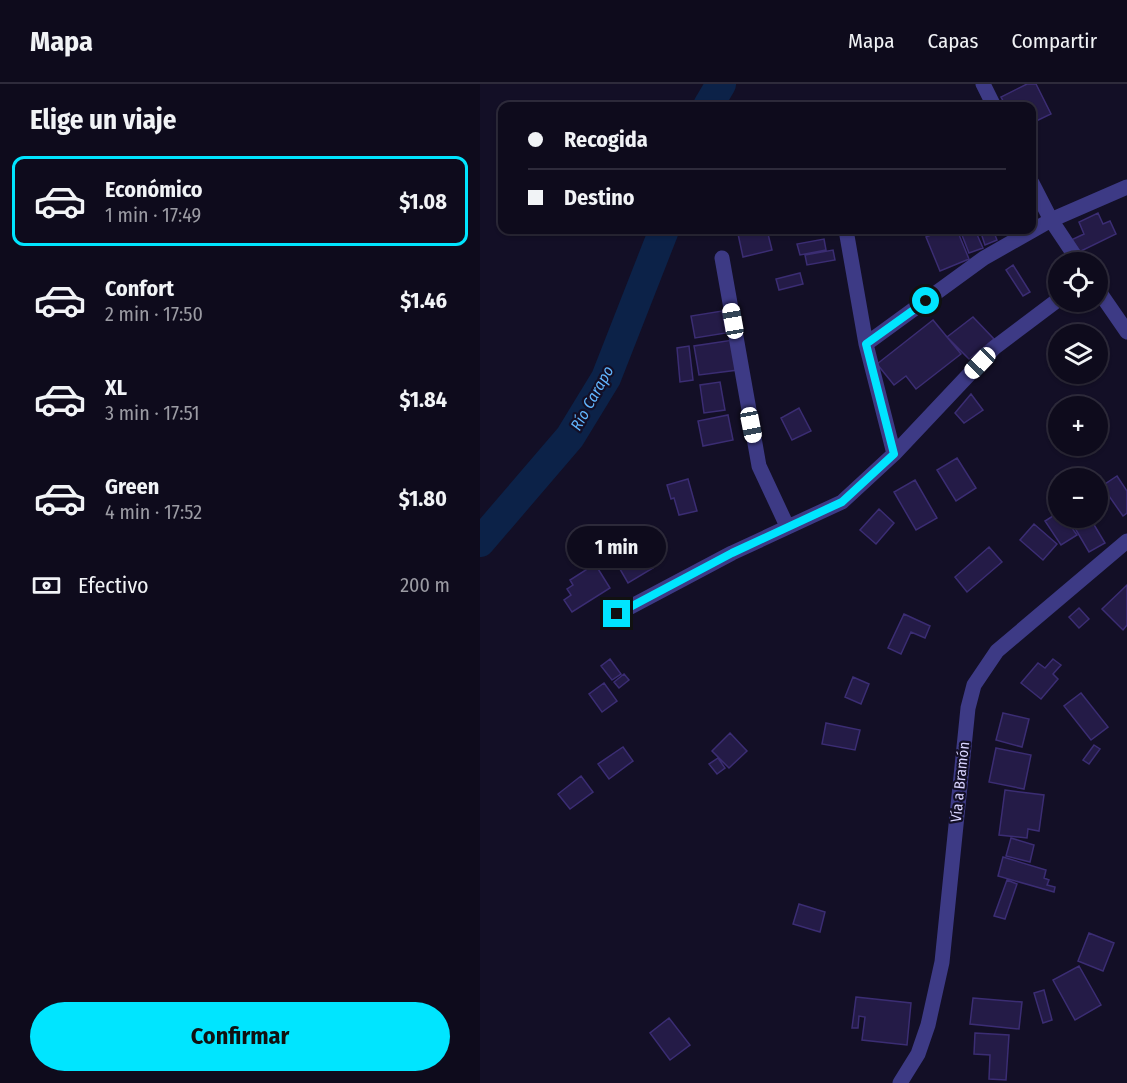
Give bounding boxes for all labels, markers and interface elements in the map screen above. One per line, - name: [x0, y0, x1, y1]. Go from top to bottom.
- text: Mapa: [30, 25, 93, 58]
- text: Mapa: [848, 28, 895, 54]
- text: Capas: [928, 28, 978, 54]
- text: Compartir: [1011, 28, 1097, 54]
- text: Elige un viaje: [30, 104, 176, 136]
- text: Recogida: [564, 126, 648, 153]
- icon: car: [33, 174, 87, 228]
- text: Económico: [105, 176, 203, 203]
- text: Destino: [564, 184, 635, 211]
- text: $1.08: [399, 188, 447, 215]
- text: 1 min · 17:49: [105, 203, 201, 227]
- map controls: [1048, 252, 1108, 528]
- button: locate: [1048, 252, 1108, 312]
- icon: car: [33, 273, 87, 327]
- text: Confort: [105, 275, 174, 302]
- text: $1.46: [400, 287, 447, 314]
- route start: [912, 287, 939, 314]
- text: 2 min · 17:50: [105, 302, 203, 326]
- car: [721, 302, 745, 340]
- button: layers: [1048, 324, 1108, 384]
- car: [961, 344, 999, 382]
- water label: Río Carapo: [566, 362, 618, 434]
- icon: car: [33, 372, 87, 426]
- text: XL: [105, 374, 127, 401]
- text: $1.84: [400, 386, 447, 413]
- button: +: [1048, 396, 1108, 456]
- text: 3 min · 17:51: [105, 401, 200, 425]
- car: [739, 406, 763, 444]
- button: −: [1048, 468, 1108, 528]
- icon: car: [33, 471, 87, 525]
- text: Green: [105, 473, 159, 500]
- text: $1.80: [399, 485, 447, 512]
- text: 4 min · 17:52: [105, 500, 202, 524]
- callout: 1 min: [568, 527, 666, 569]
- text: 1 min: [595, 535, 638, 559]
- icon: cash: [30, 569, 63, 602]
- text: Efectivo: [78, 572, 149, 599]
- text: 200 m: [400, 573, 450, 597]
- route end: [603, 600, 630, 627]
- street label: Vía a Bramón: [947, 741, 973, 823]
- button: Confirmar: [30, 1002, 450, 1071]

